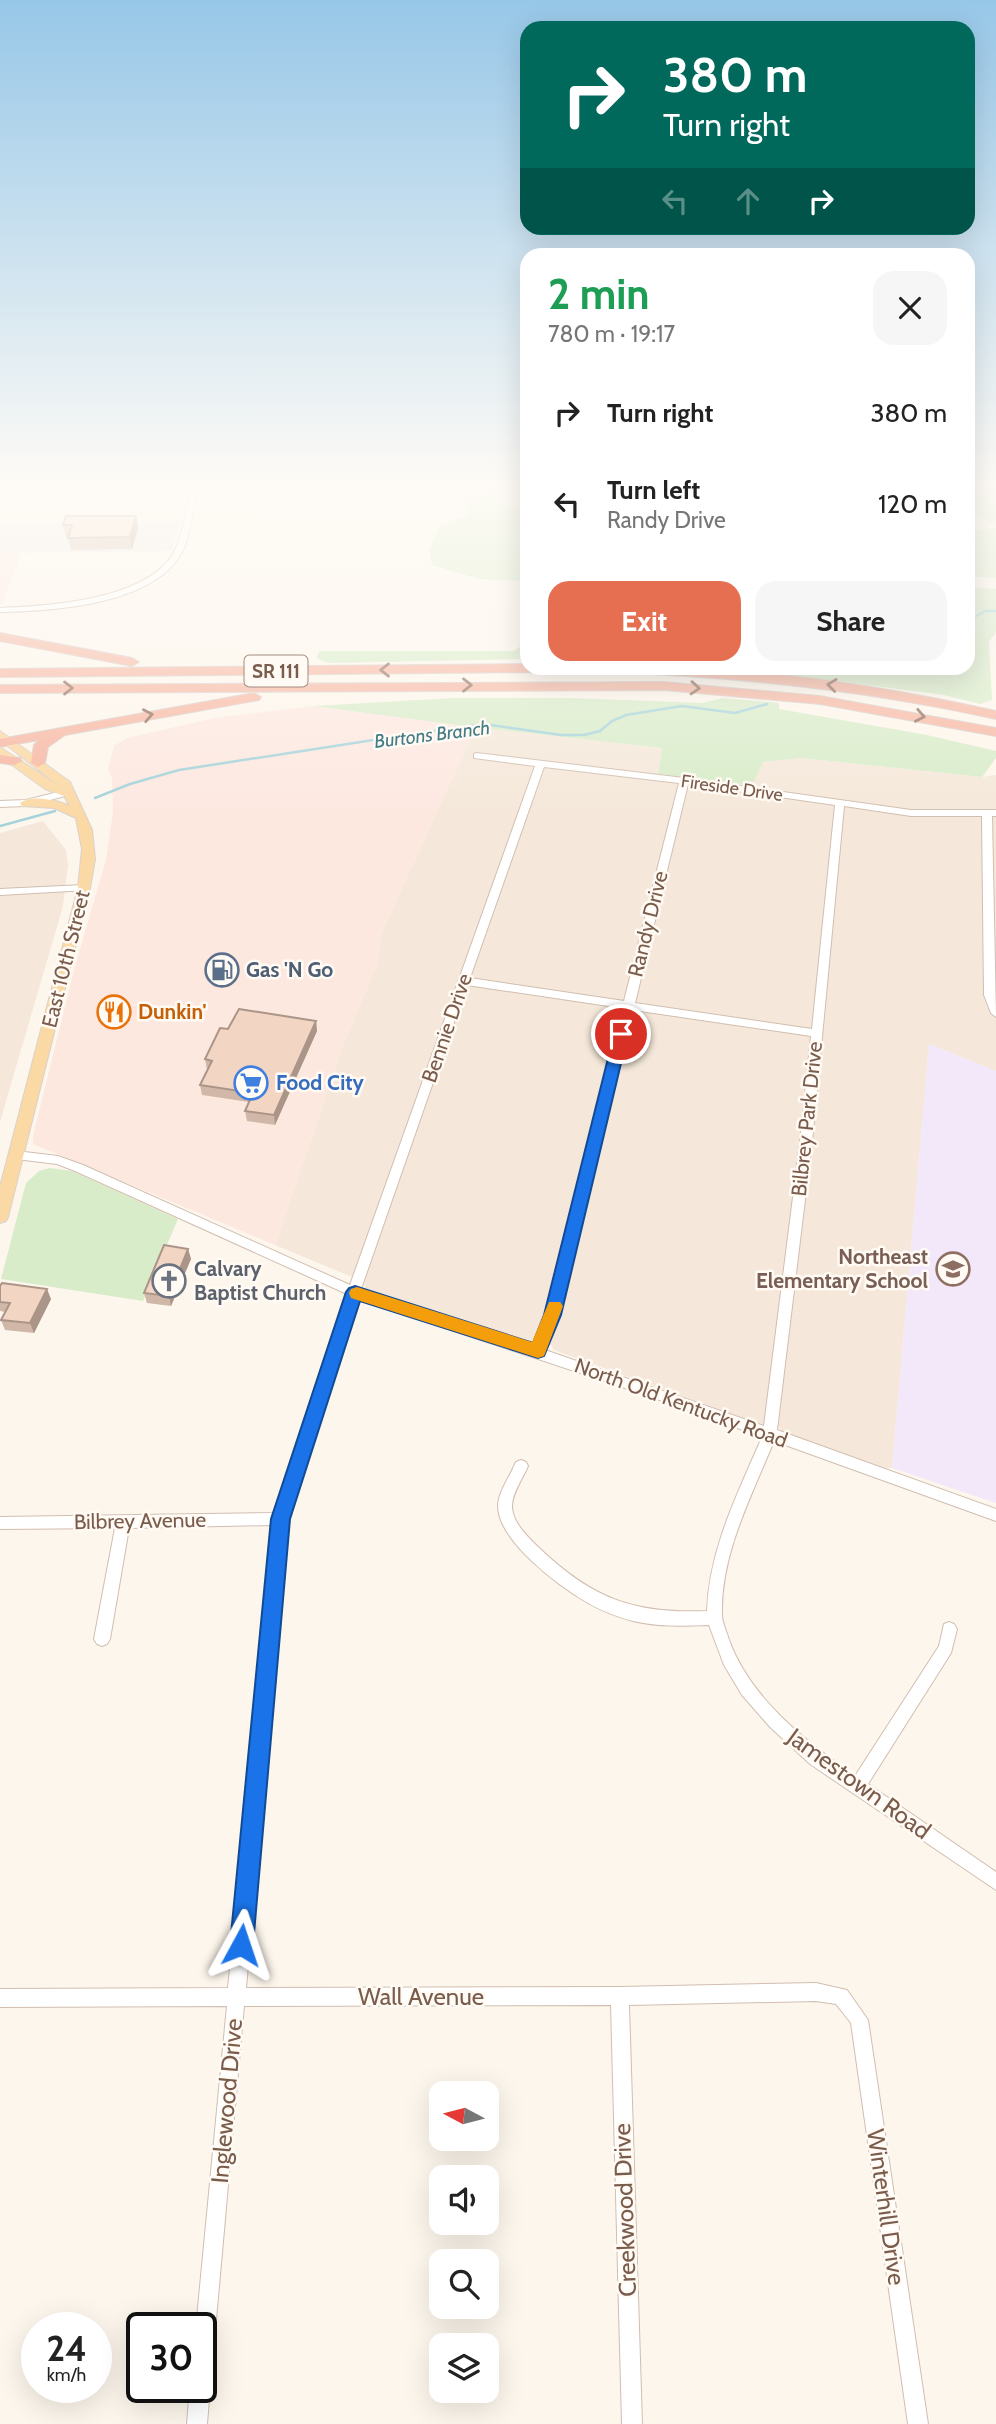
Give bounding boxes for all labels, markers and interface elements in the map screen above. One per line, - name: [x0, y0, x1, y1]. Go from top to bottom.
- text: 380 m: [663, 45, 807, 104]
- icon: right: [548, 49, 639, 140]
- text: Turn right: [663, 105, 790, 144]
- icon: left: [656, 182, 694, 220]
- icon: ahead: [729, 182, 767, 220]
- icon: right: [802, 182, 840, 220]
- text: 2 min: [548, 268, 649, 320]
- button: close: [873, 271, 947, 345]
- text: 780 m · 19:17: [548, 320, 675, 348]
- icon: right: [548, 394, 586, 432]
- text: Turn right: [607, 397, 713, 429]
- text: 380 m: [870, 397, 947, 429]
- text: Turn left: [607, 474, 700, 506]
- icon: left: [548, 485, 586, 523]
- text: 120 m: [878, 488, 947, 520]
- text: Randy Drive: [607, 506, 726, 534]
- button: Exit: [548, 581, 741, 661]
- button: Share: [755, 581, 947, 661]
- road number: SR 111: [244, 656, 308, 686]
- one-way arrow: [379, 662, 390, 678]
- one-way arrow: [462, 677, 473, 693]
- one-way arrow: [827, 678, 838, 693]
- one-way arrow: [63, 680, 74, 696]
- one-way arrow: [689, 680, 700, 695]
- one-way arrow: [142, 708, 154, 723]
- one-way arrow: [914, 708, 926, 723]
- water label: Burtons Branch: [373, 716, 491, 753]
- street label: Fireside Drive: [680, 770, 784, 806]
- street label: Randy Drive: [622, 868, 673, 980]
- street label: East 10th Street: [36, 888, 95, 1030]
- fuel station icon: Gas 'N Go: [203, 951, 241, 989]
- place label: Gas 'N Go: [246, 957, 333, 982]
- street label: Bennie Drive: [416, 970, 477, 1086]
- restaurant icon: Dunkin': [95, 993, 133, 1031]
- place label: Dunkin': [138, 999, 207, 1024]
- pin: [591, 1004, 651, 1064]
- icon: arrive: [602, 1015, 640, 1053]
- street label: Bilbrey Park Drive: [786, 1040, 827, 1198]
- supermarket icon: Food City: [232, 1064, 270, 1102]
- place label: Food City: [276, 1070, 364, 1095]
- place label: Northeast Elementary School: [756, 1244, 928, 1293]
- school or university icon: Northeast Elementary School: [934, 1250, 972, 1288]
- place label: Calvary Baptist Church: [194, 1256, 326, 1305]
- church icon: Calvary Baptist Church: [150, 1262, 188, 1300]
- street label: North Old Kentucky Road: [571, 1352, 791, 1453]
- street label: Bilbrey Avenue: [74, 1507, 207, 1534]
- street label: Jamestown Road: [781, 1721, 937, 1845]
- position arrow: [204, 1908, 278, 1982]
- street label: Wall Avenue: [358, 1982, 484, 2011]
- street label: Inglewood Drive: [205, 2017, 248, 2185]
- north arrow: [429, 2081, 499, 2151]
- map controls: [429, 2081, 499, 2403]
- street label: Creekwood Drive: [607, 2123, 642, 2297]
- street label: Winterhill Drive: [861, 2127, 912, 2287]
- button: sound: [429, 2165, 499, 2235]
- button: search: [429, 2249, 499, 2319]
- speed limit sign: 30: [126, 2312, 217, 2403]
- text: 24: [46, 2327, 87, 2370]
- button: layers: [429, 2333, 499, 2403]
- text: km/h: [47, 2364, 86, 2386]

